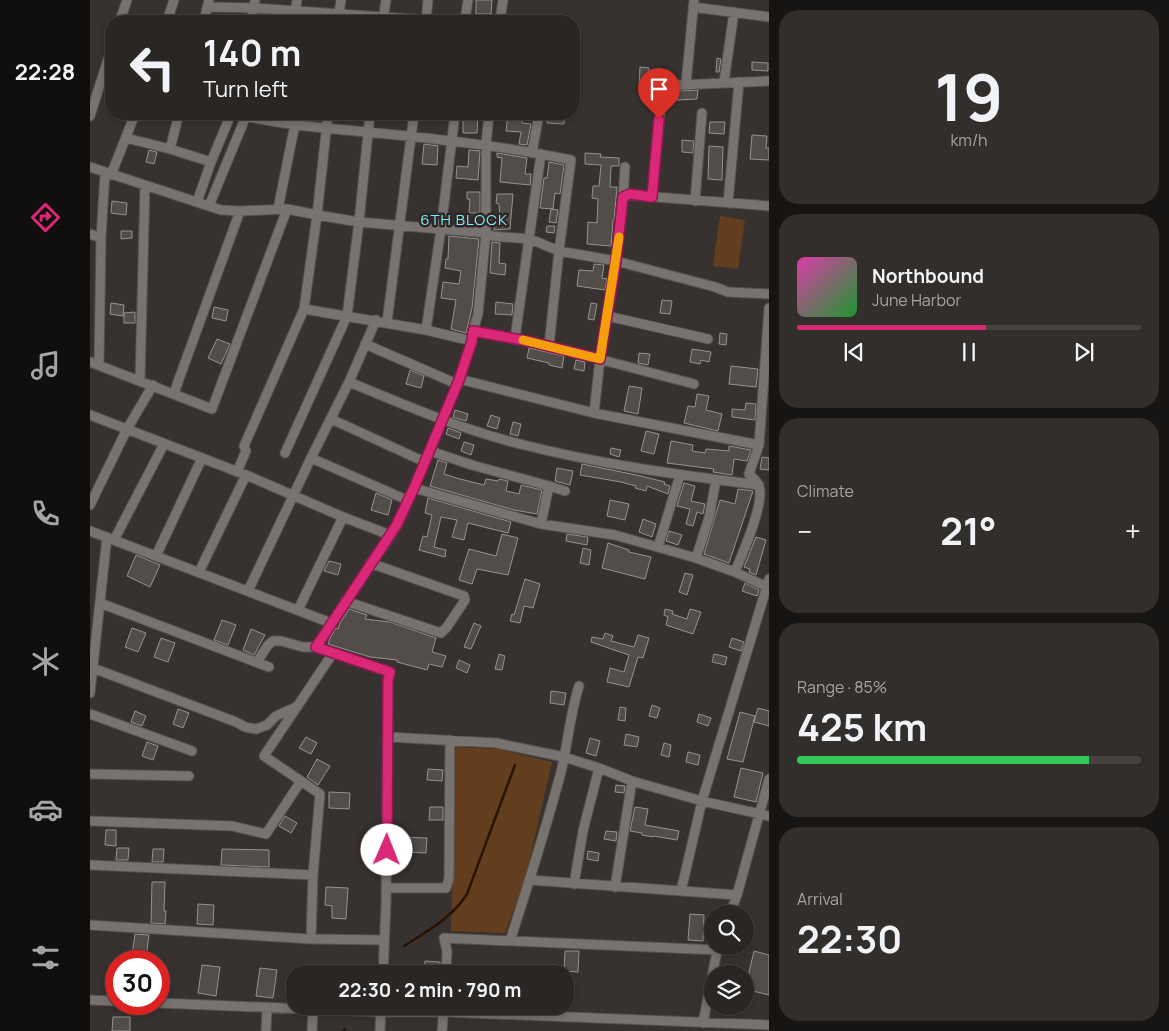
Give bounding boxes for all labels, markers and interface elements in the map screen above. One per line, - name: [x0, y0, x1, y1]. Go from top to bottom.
- text: 140 m: [203, 29, 301, 77]
- icon: left: [120, 35, 185, 100]
- text: 19: [935, 52, 1003, 141]
- text: 22:28: [15, 57, 75, 87]
- pin: [638, 68, 680, 119]
- text: Turn left: [203, 74, 288, 104]
- icon: arrive: [645, 75, 673, 103]
- text: km/h: [950, 129, 988, 151]
- icon: directions: [28, 200, 63, 235]
- district label: 6TH BLOCK: [420, 209, 508, 230]
- text: Northbound: [872, 263, 984, 289]
- text: June Harbor: [872, 289, 961, 311]
- icon: previous: [840, 338, 868, 366]
- icon: pause: [955, 338, 983, 366]
- icon: next: [1070, 338, 1098, 366]
- icon: music: [28, 348, 63, 383]
- text: Climate: [797, 480, 854, 502]
- icon: phone: [28, 496, 63, 531]
- text: 21°: [940, 504, 997, 556]
- text: −: [797, 512, 812, 550]
- text: +: [1125, 512, 1141, 550]
- icon: climate: [28, 644, 63, 679]
- text: Range · 85%: [797, 676, 887, 698]
- text: 425 km: [797, 700, 927, 752]
- icon: car: [28, 792, 63, 827]
- position arrow: [360, 823, 412, 875]
- text: Arrival: [797, 888, 843, 910]
- map controls: [704, 905, 754, 1015]
- button: search: [704, 905, 754, 955]
- text: 22:30: [797, 912, 902, 964]
- icon: filters: [28, 940, 63, 975]
- speed limit sign: 30: [105, 950, 170, 1015]
- button: layers: [704, 965, 754, 1015]
- text: 22:30 · 2 min · 790 m: [339, 977, 521, 1003]

